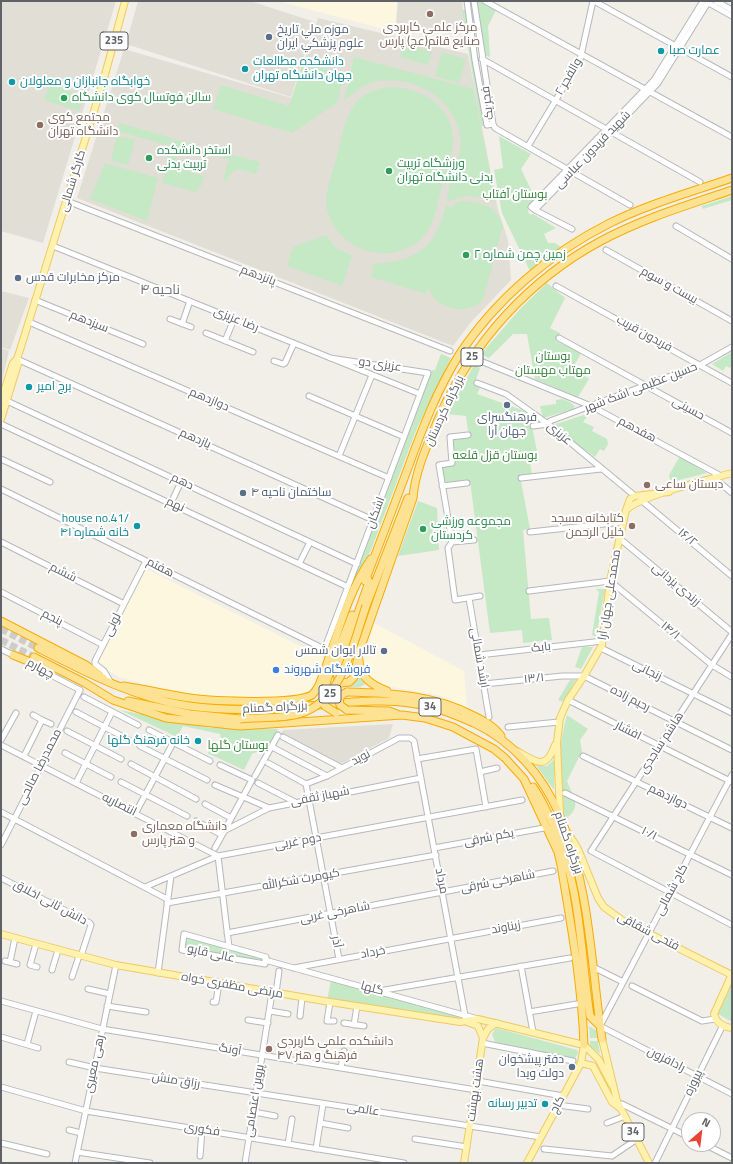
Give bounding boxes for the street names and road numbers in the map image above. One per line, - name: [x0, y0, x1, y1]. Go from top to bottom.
- road number: 235: [100, 32, 128, 50]
- street label: والفجر ۲: [553, 56, 585, 98]
- street label: فجر یک: [479, 85, 497, 121]
- street label: شهید فریدون عباسی: [552, 108, 634, 192]
- street label: کارگر شمالی: [57, 148, 89, 214]
- street label: پانزدهم: [238, 263, 278, 289]
- street label: بیست و سوم: [638, 264, 700, 308]
- street label: رضا عزیزی: [211, 304, 261, 336]
- street label: سیزدهم: [68, 308, 110, 336]
- street label: فریدون قریب: [614, 313, 674, 355]
- road number: 25: [461, 348, 483, 366]
- street label: عزیزی دو: [358, 355, 402, 375]
- street label: حسین عظیمی اشک شهر: [583, 360, 699, 416]
- street label: بزرگراه کردستان: [422, 373, 468, 449]
- street label: دوازدهم: [187, 385, 231, 415]
- street label: حسینی: [669, 394, 707, 424]
- street label: هفدهم: [615, 414, 659, 446]
- street label: عزیزی: [544, 419, 574, 449]
- street label: یازدهم: [177, 426, 213, 452]
- street label: دهم: [168, 471, 196, 493]
- street label: نهم: [163, 494, 187, 516]
- street label: اشکان: [363, 495, 389, 531]
- street label: ۱۶/۲: [674, 526, 700, 550]
- street label: محمدعلی جهان آرا: [596, 549, 624, 641]
- street label: هفتم: [144, 555, 176, 581]
- street label: ششم: [47, 560, 79, 586]
- street label: زرندی یزدانی: [649, 561, 703, 609]
- street label: پنجم: [39, 607, 65, 629]
- street label: لونی: [101, 611, 125, 639]
- street label: ۱۴/۱: [658, 619, 682, 643]
- street label: ارشد شمالی: [467, 627, 491, 689]
- street label: بابک: [530, 640, 552, 656]
- street label: چهارم: [24, 656, 56, 682]
- street label: زنجانی: [630, 658, 664, 684]
- street label: ۱۳/۱: [523, 671, 545, 687]
- street label: رحیم زاده: [608, 683, 652, 715]
- road number: 25: [319, 685, 341, 703]
- road number: 34: [419, 698, 441, 716]
- street label: بزرگراه گمنام: [242, 699, 308, 717]
- street label: هاشم ساجدی: [637, 709, 687, 777]
- street label: افشار: [612, 718, 644, 744]
- street label: محمدرضا صالحی: [15, 727, 65, 807]
- street label: نوید: [349, 747, 373, 769]
- street label: دوازدهم: [646, 781, 690, 813]
- street label: شهباز ثقفی: [289, 784, 351, 810]
- street label: انتصاریه: [99, 790, 139, 820]
- street label: بزرگراه گمنام: [551, 810, 585, 876]
- street label: ۱۰/۱: [639, 824, 659, 844]
- street label: یکم شرقی: [463, 826, 515, 850]
- street label: دوم غربی: [274, 831, 322, 853]
- street label: کاج شمالی: [652, 862, 692, 918]
- street label: کیومرث شکرالله: [261, 866, 341, 894]
- street label: مرداد: [431, 867, 451, 895]
- street label: شاهرخی شرقی: [460, 868, 536, 896]
- street label: دانش ثانی اخلاق: [11, 878, 89, 928]
- street label: شاهرخی غربی: [299, 899, 371, 927]
- street label: فتحی شقاقی: [615, 910, 681, 954]
- street label: زیناوند: [490, 918, 522, 938]
- street label: آذر: [328, 935, 344, 949]
- street label: عالی قاپو: [186, 942, 236, 966]
- street label: خرداد: [359, 944, 387, 962]
- street label: مرتضی مظفری خواه: [180, 970, 284, 1002]
- street label: گلها: [359, 979, 385, 999]
- street label: رهی معیری: [82, 1034, 108, 1094]
- street label: آونگ: [218, 1041, 242, 1059]
- street label: رادافزون: [645, 1044, 687, 1076]
- street label: هشت بهشت: [464, 1058, 488, 1122]
- street label: پروین اعتصامی: [242, 1064, 268, 1138]
- street label: پیروزه: [682, 1068, 706, 1098]
- street label: رزاق منش: [151, 1070, 201, 1092]
- street label: کاج: [547, 1094, 569, 1116]
- street label: عالمی: [346, 1100, 380, 1120]
- street label: فکوری: [183, 1120, 221, 1140]
- road number: 34: [622, 1123, 644, 1141]

